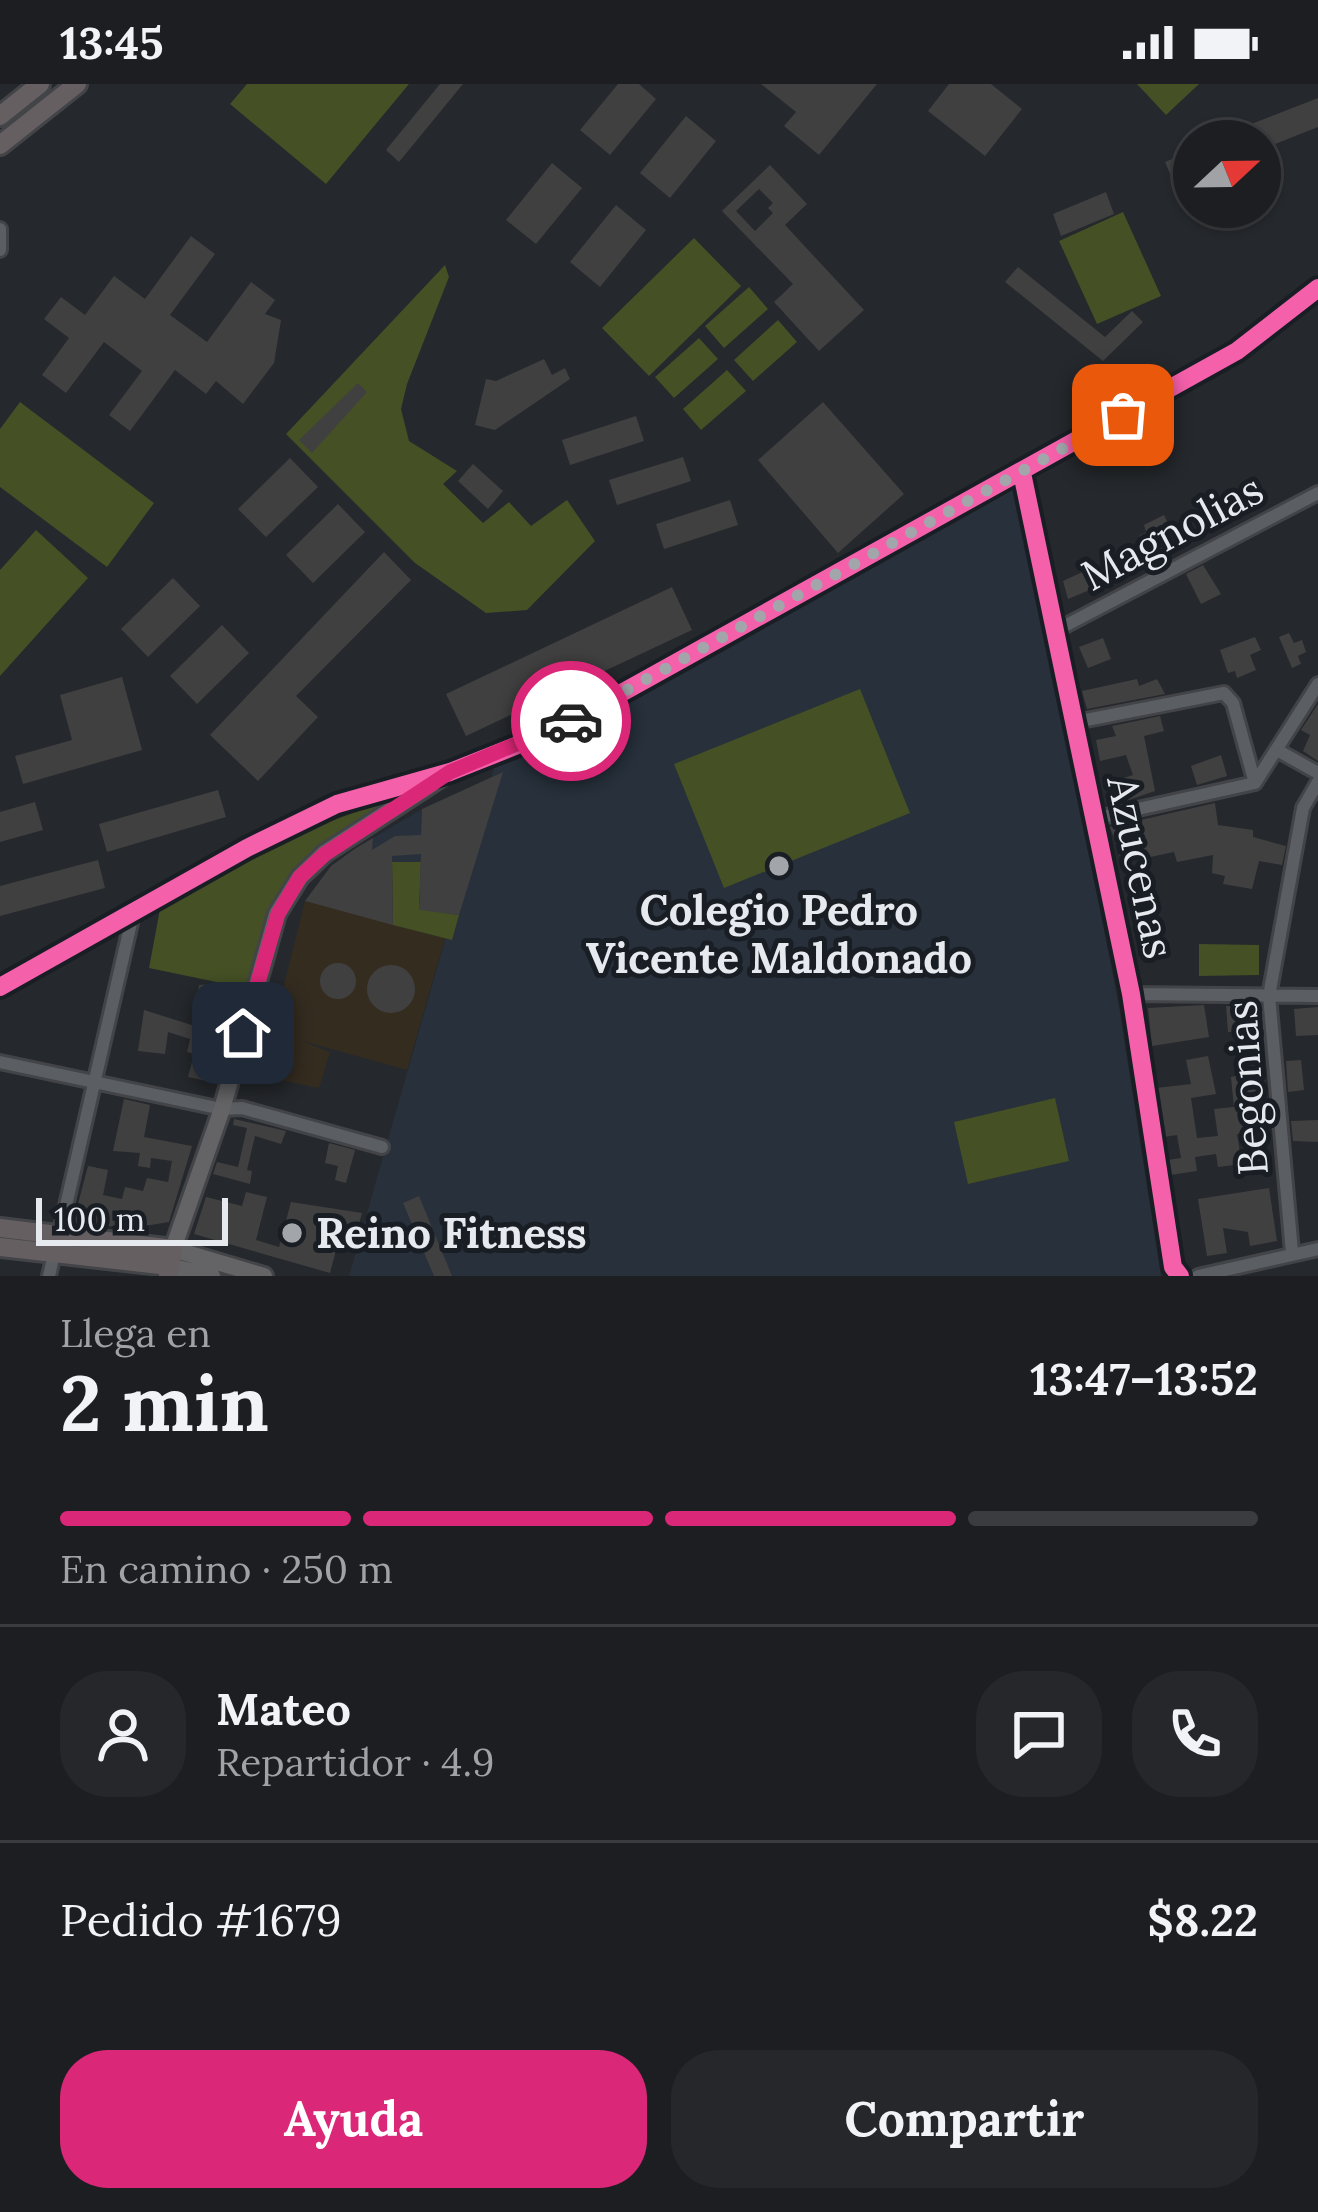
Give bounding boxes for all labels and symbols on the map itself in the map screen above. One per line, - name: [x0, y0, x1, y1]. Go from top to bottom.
- north arrow: [1173, 120, 1281, 228]
- pin: [1072, 364, 1174, 466]
- street label: Magnolias: [1072, 462, 1272, 602]
- courier: [511, 661, 631, 781]
- street label: Azucenas: [1095, 770, 1187, 963]
- marker: Colegio Pedro Vicente Maldonado: [766, 853, 792, 879]
- place label: Colegio Pedro Vicente Maldonado: [586, 883, 972, 985]
- pin: [192, 982, 294, 1084]
- street label: Begonias: [1214, 999, 1280, 1177]
- scale bar: [36, 1192, 228, 1245]
- place label: Reino Fitness: [316, 1206, 587, 1260]
- marker: Reino Fitness: [279, 1220, 305, 1246]

